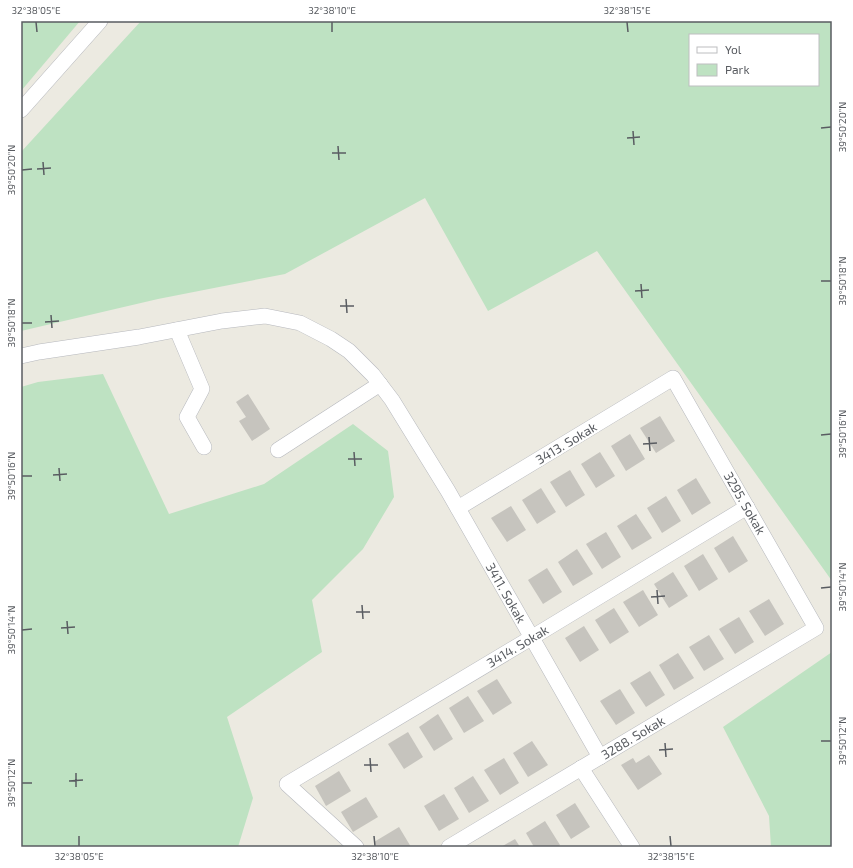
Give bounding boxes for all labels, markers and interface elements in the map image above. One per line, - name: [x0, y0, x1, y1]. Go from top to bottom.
- text: 32°38'05"E: [11, 4, 61, 16]
- text: 32°38'10"E: [308, 4, 356, 16]
- text: 32°38'15"E: [604, 4, 651, 16]
- legend: [689, 34, 819, 86]
- text: Yol: [725, 42, 742, 56]
- text: Park: [725, 62, 750, 76]
- text: 39°50'20"N: [836, 102, 848, 152]
- text: 39°50'20"N: [5, 145, 17, 195]
- text: 39°50'18"N: [836, 256, 848, 306]
- text: 39°50'18"N: [5, 298, 17, 348]
- text: 39°50'16"N: [836, 410, 848, 458]
- street label: 3413. Sokak: [532, 418, 600, 468]
- text: 39°50'16"N: [5, 452, 17, 500]
- street label: 3295. Sokak: [721, 469, 770, 538]
- street label: 3411. Sokak: [483, 560, 530, 626]
- text: 39°50'14"N: [836, 562, 848, 612]
- text: 39°50'14"N: [5, 605, 17, 655]
- street label: 3414. Sokak: [484, 621, 552, 671]
- street label: 3288. Sokak: [598, 712, 668, 762]
- text: 39°50'12"N: [836, 717, 848, 765]
- text: 39°50'12"N: [5, 759, 17, 807]
- text: 32°38'05"E: [54, 850, 104, 862]
- text: 32°38'10"E: [351, 850, 399, 862]
- text: 32°38'15"E: [648, 850, 695, 862]

